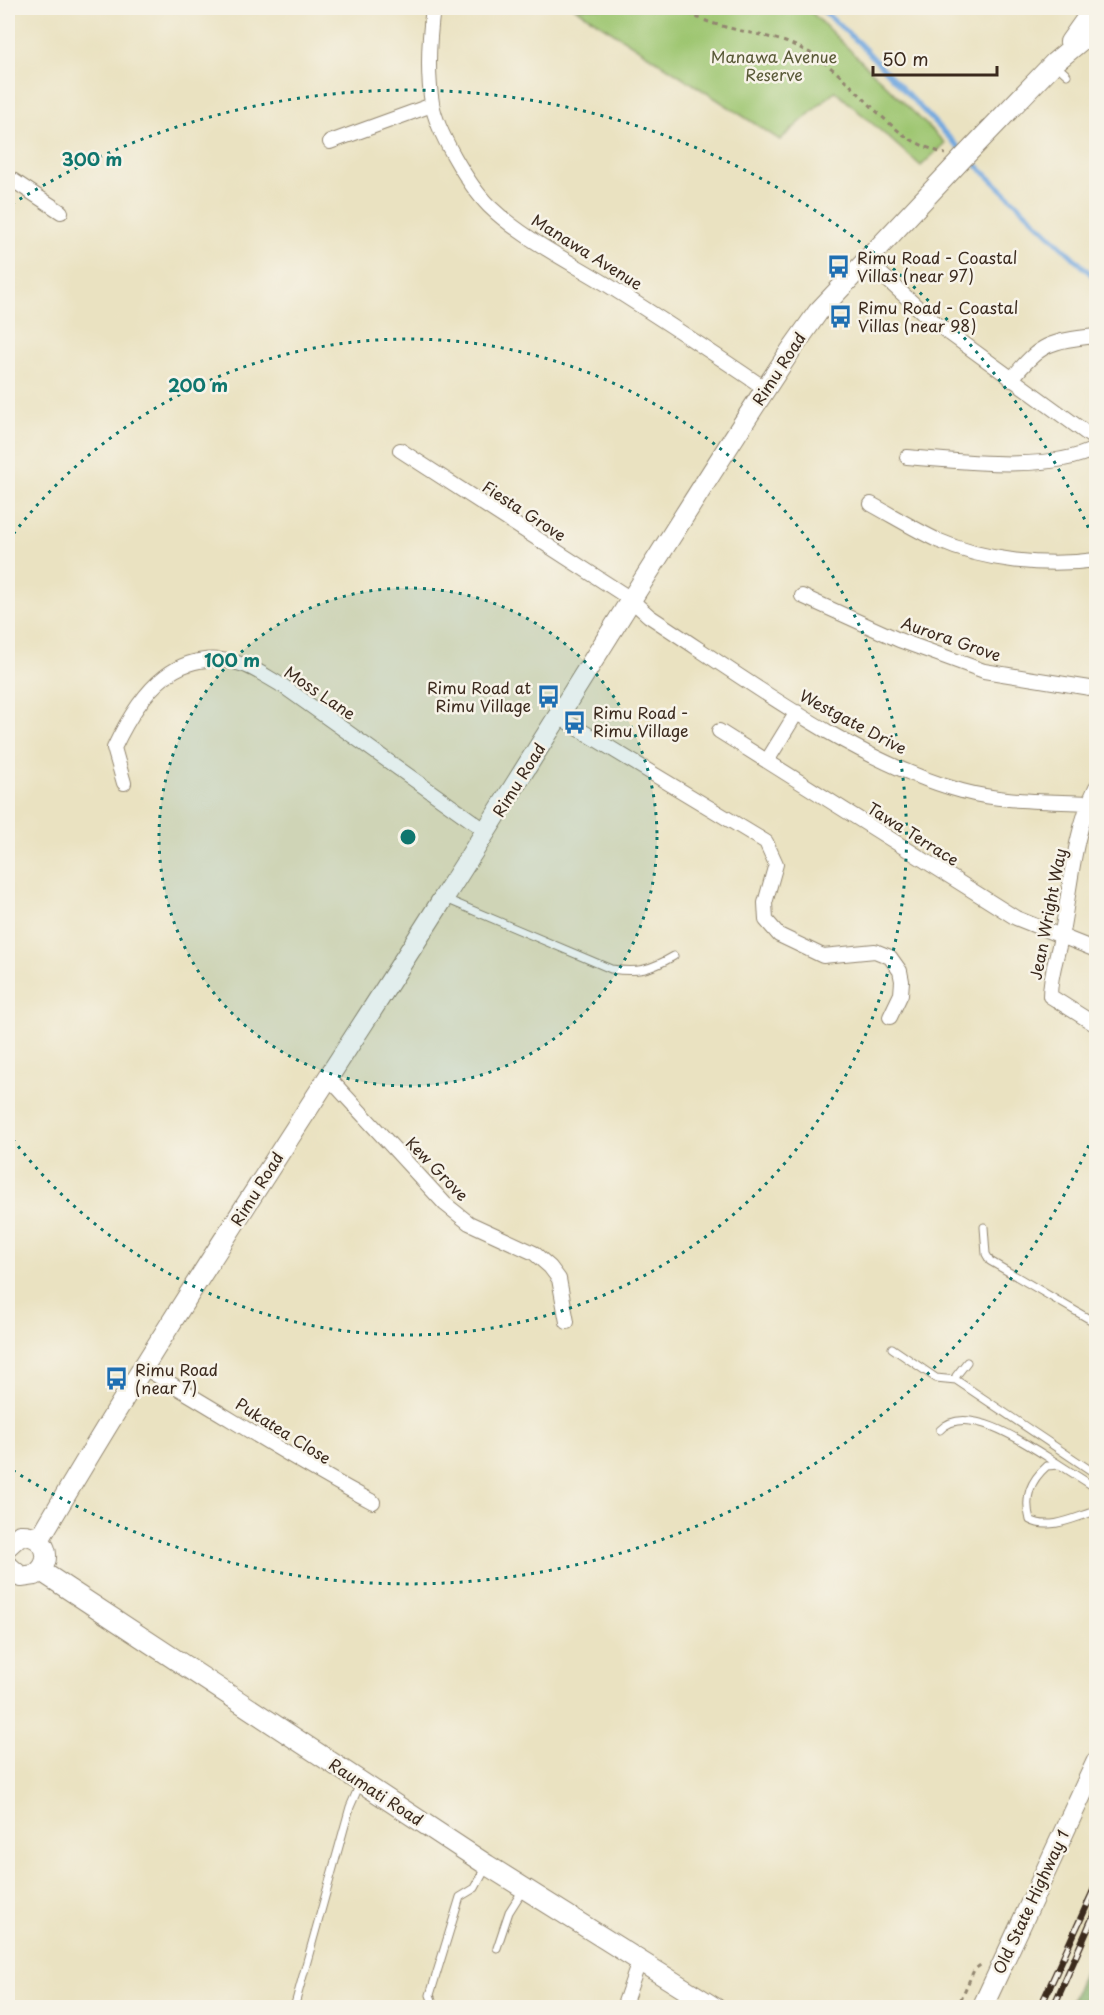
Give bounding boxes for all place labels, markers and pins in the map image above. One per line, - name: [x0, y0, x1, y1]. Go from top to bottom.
- place label: Rimu Road - Coastal Villas (near 97): [857, 245, 1017, 287]
- bus stop icon: Rimu Road - Coastal Villas (near 97): [826, 254, 852, 280]
- place label: Rimu Road - Coastal Villas (near 98): [858, 295, 1018, 337]
- bus stop icon: Rimu Road - Coastal Villas (near 98): [827, 304, 853, 330]
- place label: Rimu Road at Rimu Village: [427, 675, 531, 717]
- bus stop icon: Rimu Road at Rimu Village: [536, 684, 562, 710]
- place label: Rimu Road - Rimu Village: [593, 700, 689, 742]
- bus stop icon: Rimu Road - Rimu Village: [562, 709, 588, 735]
- centre of rings: [398, 827, 418, 847]
- place label: Rimu Road (near 7): [135, 1357, 218, 1399]
- bus stop icon: Rimu Road (near 7): [104, 1366, 130, 1392]

